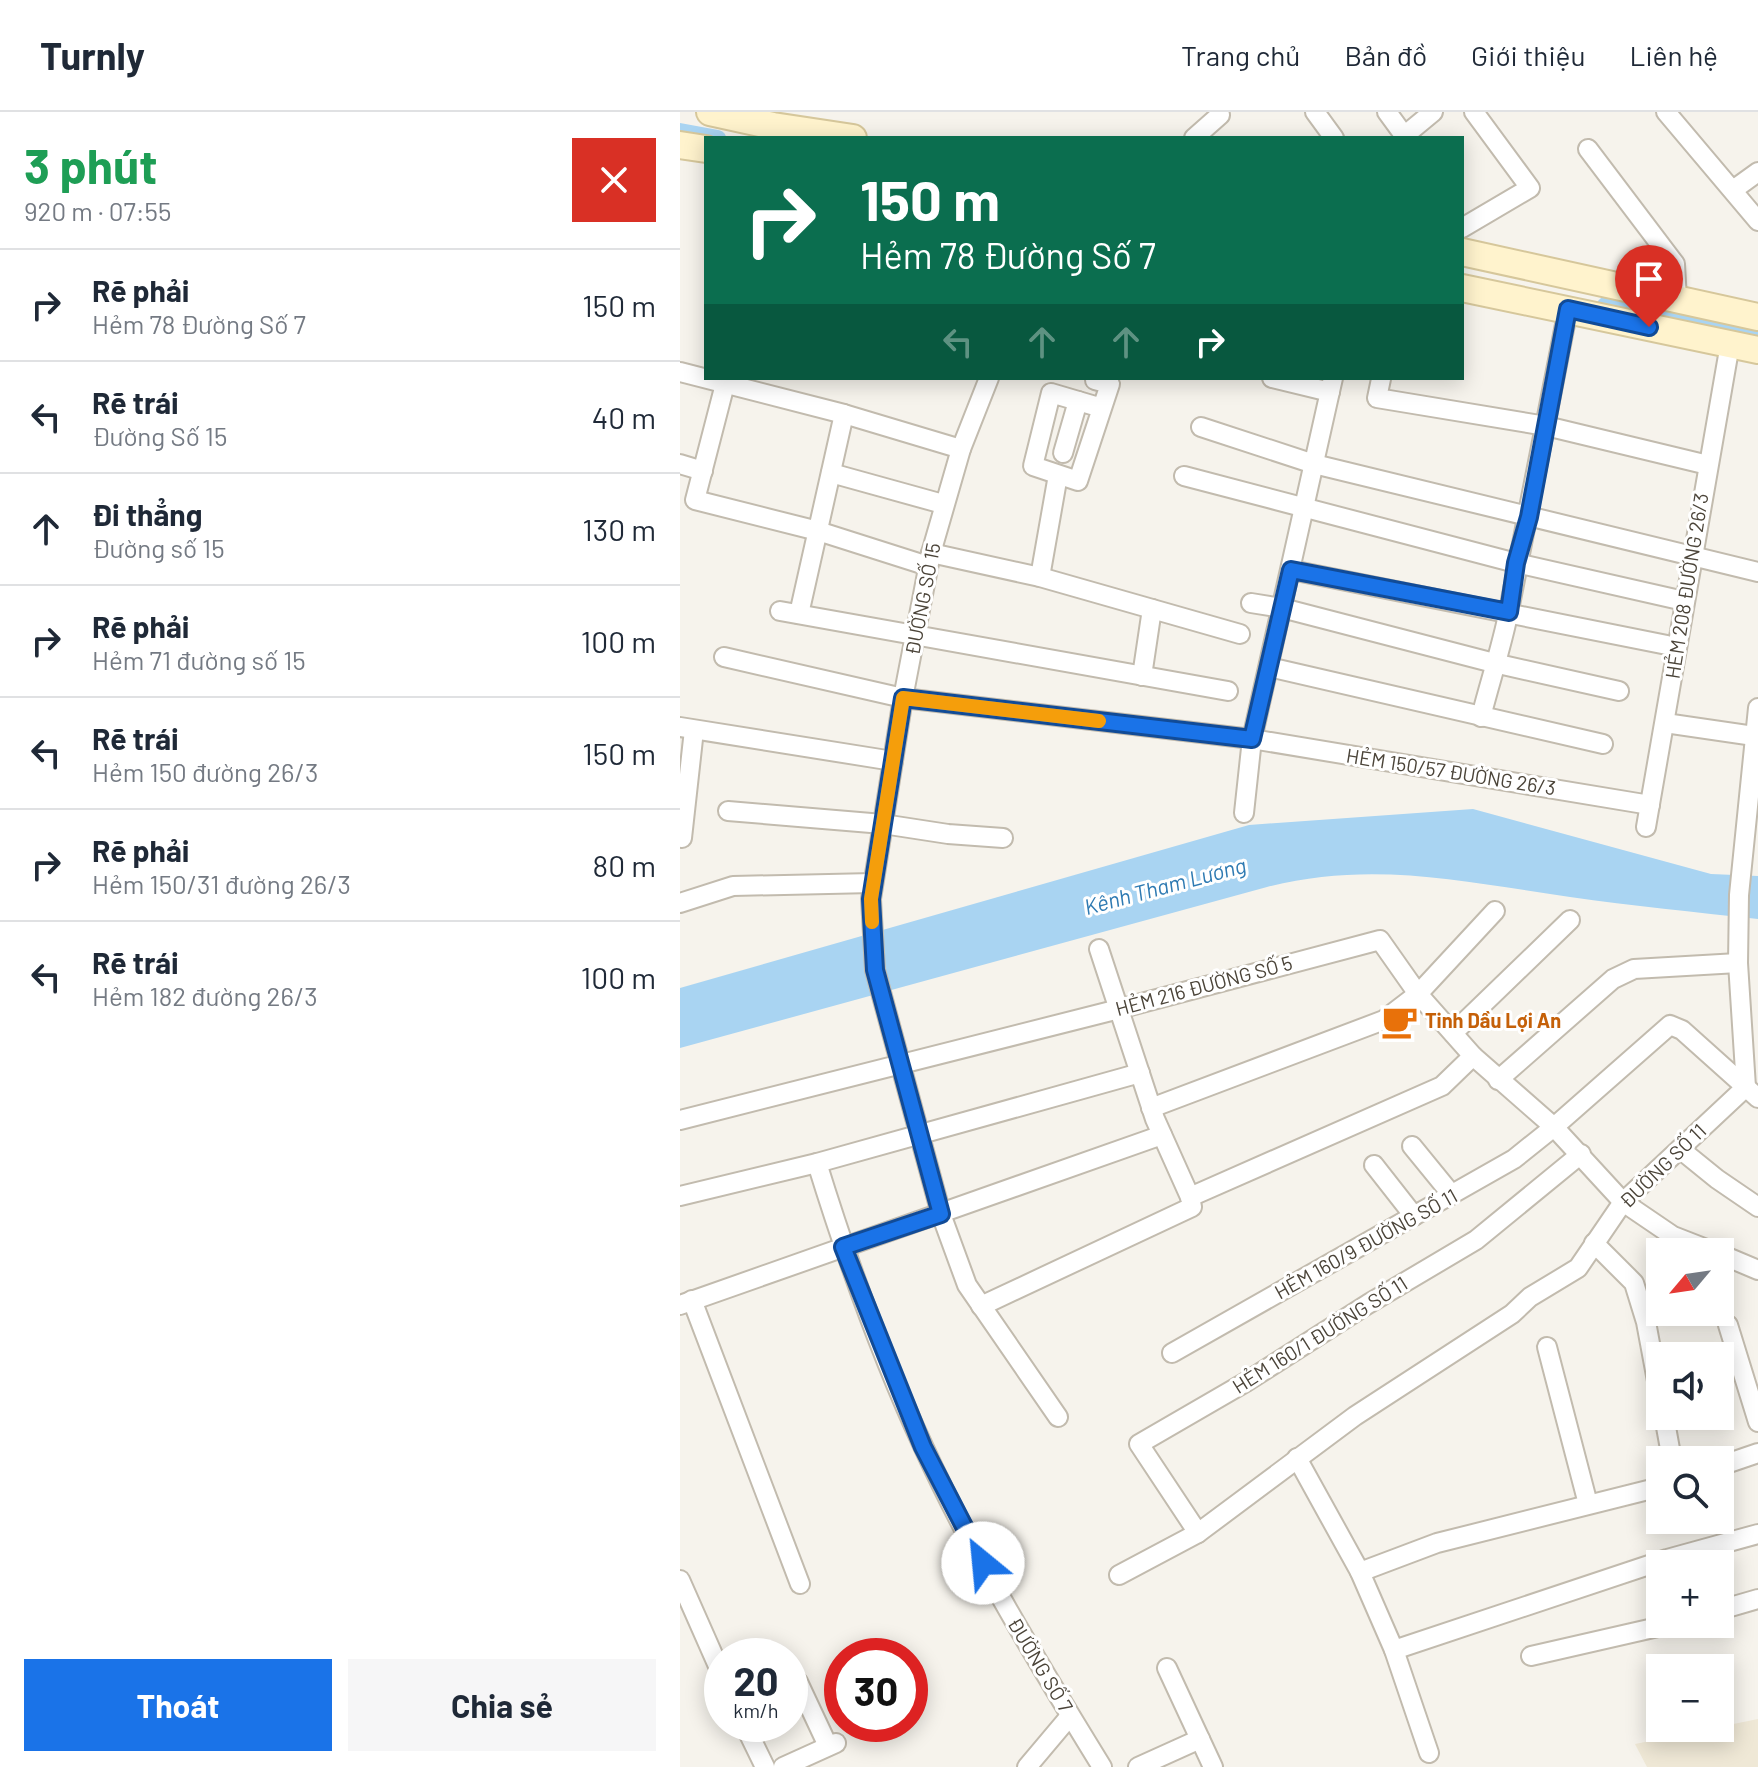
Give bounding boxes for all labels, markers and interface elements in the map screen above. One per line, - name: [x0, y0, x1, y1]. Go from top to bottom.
- text: Turnly: [40, 32, 145, 78]
- text: Trang chủ: [1181, 38, 1300, 72]
- text: Bản đồ: [1344, 38, 1427, 72]
- text: Giới thiệu: [1471, 38, 1586, 72]
- text: Liên hệ: [1630, 38, 1718, 72]
- text: 3 phút: [24, 136, 158, 194]
- button: close: [572, 138, 656, 222]
- text: 150 m: [860, 165, 1000, 232]
- icon: right: [728, 168, 832, 272]
- text: 920 m · 07:55: [24, 195, 171, 226]
- text: Hẻm 78 Đường Số 7: [860, 233, 1156, 276]
- pin: [1615, 245, 1683, 327]
- icon: arrive: [1627, 257, 1671, 301]
- text: Rẽ phải: [92, 272, 189, 308]
- icon: right: [24, 283, 68, 327]
- text: 150 m: [582, 287, 656, 323]
- text: Hẻm 78 Đường Số 7: [92, 308, 306, 339]
- icon: left: [936, 320, 980, 364]
- icon: ahead: [1020, 320, 1064, 364]
- icon: ahead: [1104, 320, 1148, 364]
- icon: right: [1188, 320, 1232, 364]
- text: Rẽ trái: [92, 384, 179, 420]
- icon: left: [24, 395, 68, 439]
- text: 40 m: [592, 399, 656, 435]
- text: Đường Số 15: [92, 420, 227, 451]
- street label: HẺM 208 ĐƯỜNG 26/3: [1659, 491, 1713, 680]
- text: Đi thẳng: [92, 496, 202, 532]
- icon: ahead: [24, 507, 68, 551]
- text: 130 m: [582, 511, 656, 547]
- text: Đường số 15: [92, 532, 225, 563]
- street label: ĐƯỜNG SỐ 15: [899, 541, 945, 657]
- text: Rẽ phải: [92, 608, 189, 644]
- icon: right: [24, 619, 68, 663]
- text: 100 m: [581, 623, 656, 659]
- text: Hẻm 71 đường số 15: [92, 644, 306, 675]
- text: Rẽ trái: [92, 720, 179, 756]
- icon: left: [24, 731, 68, 775]
- text: 150 m: [582, 735, 656, 771]
- street label: HẺM 150/57 ĐƯỜNG 26/3: [1345, 743, 1558, 799]
- text: Hẻm 150 đường 26/3: [92, 756, 318, 787]
- text: Rẽ phải: [92, 832, 189, 868]
- icon: right: [24, 843, 68, 887]
- text: 80 m: [593, 847, 656, 883]
- water label: Kênh Tham Lương: [1081, 851, 1249, 919]
- text: Hẻm 150/31 đường 26/3: [92, 868, 351, 899]
- text: Rẽ trái: [92, 944, 179, 980]
- street label: HẺM 216 ĐƯỜNG SỐ 5: [1113, 950, 1295, 1020]
- icon: left: [24, 955, 68, 999]
- text: 100 m: [581, 959, 656, 995]
- text: Hẻm 182 đường 26/3: [92, 980, 318, 1011]
- cafe icon: Tinh Dầu Lợi An: [1380, 1002, 1418, 1040]
- place label: Tinh Dầu Lợi An: [1425, 1008, 1561, 1032]
- street label: ĐƯỜNG SỐ 11: [1614, 1118, 1710, 1212]
- street label: HẺM 160/9 ĐƯỜNG SỐ 11: [1270, 1183, 1461, 1303]
- north arrow: [1646, 1238, 1734, 1326]
- map controls: [1646, 1238, 1734, 1742]
- street label: HẺM 160/1 ĐƯỜNG SỐ 11: [1228, 1270, 1411, 1398]
- button: sound: [1646, 1342, 1734, 1430]
- button: search: [1646, 1446, 1734, 1534]
- position arrow: [941, 1521, 1025, 1605]
- button: +: [1646, 1550, 1734, 1638]
- street label: ĐƯỜNG SỐ 7: [1003, 1613, 1079, 1717]
- speed limit sign: 30: [824, 1638, 928, 1742]
- button: −: [1646, 1654, 1734, 1742]
- text: 20: [733, 1656, 779, 1704]
- button: Thoát: [24, 1659, 332, 1751]
- button: Chia sẻ: [348, 1659, 656, 1751]
- text: km/h: [733, 1698, 779, 1722]

